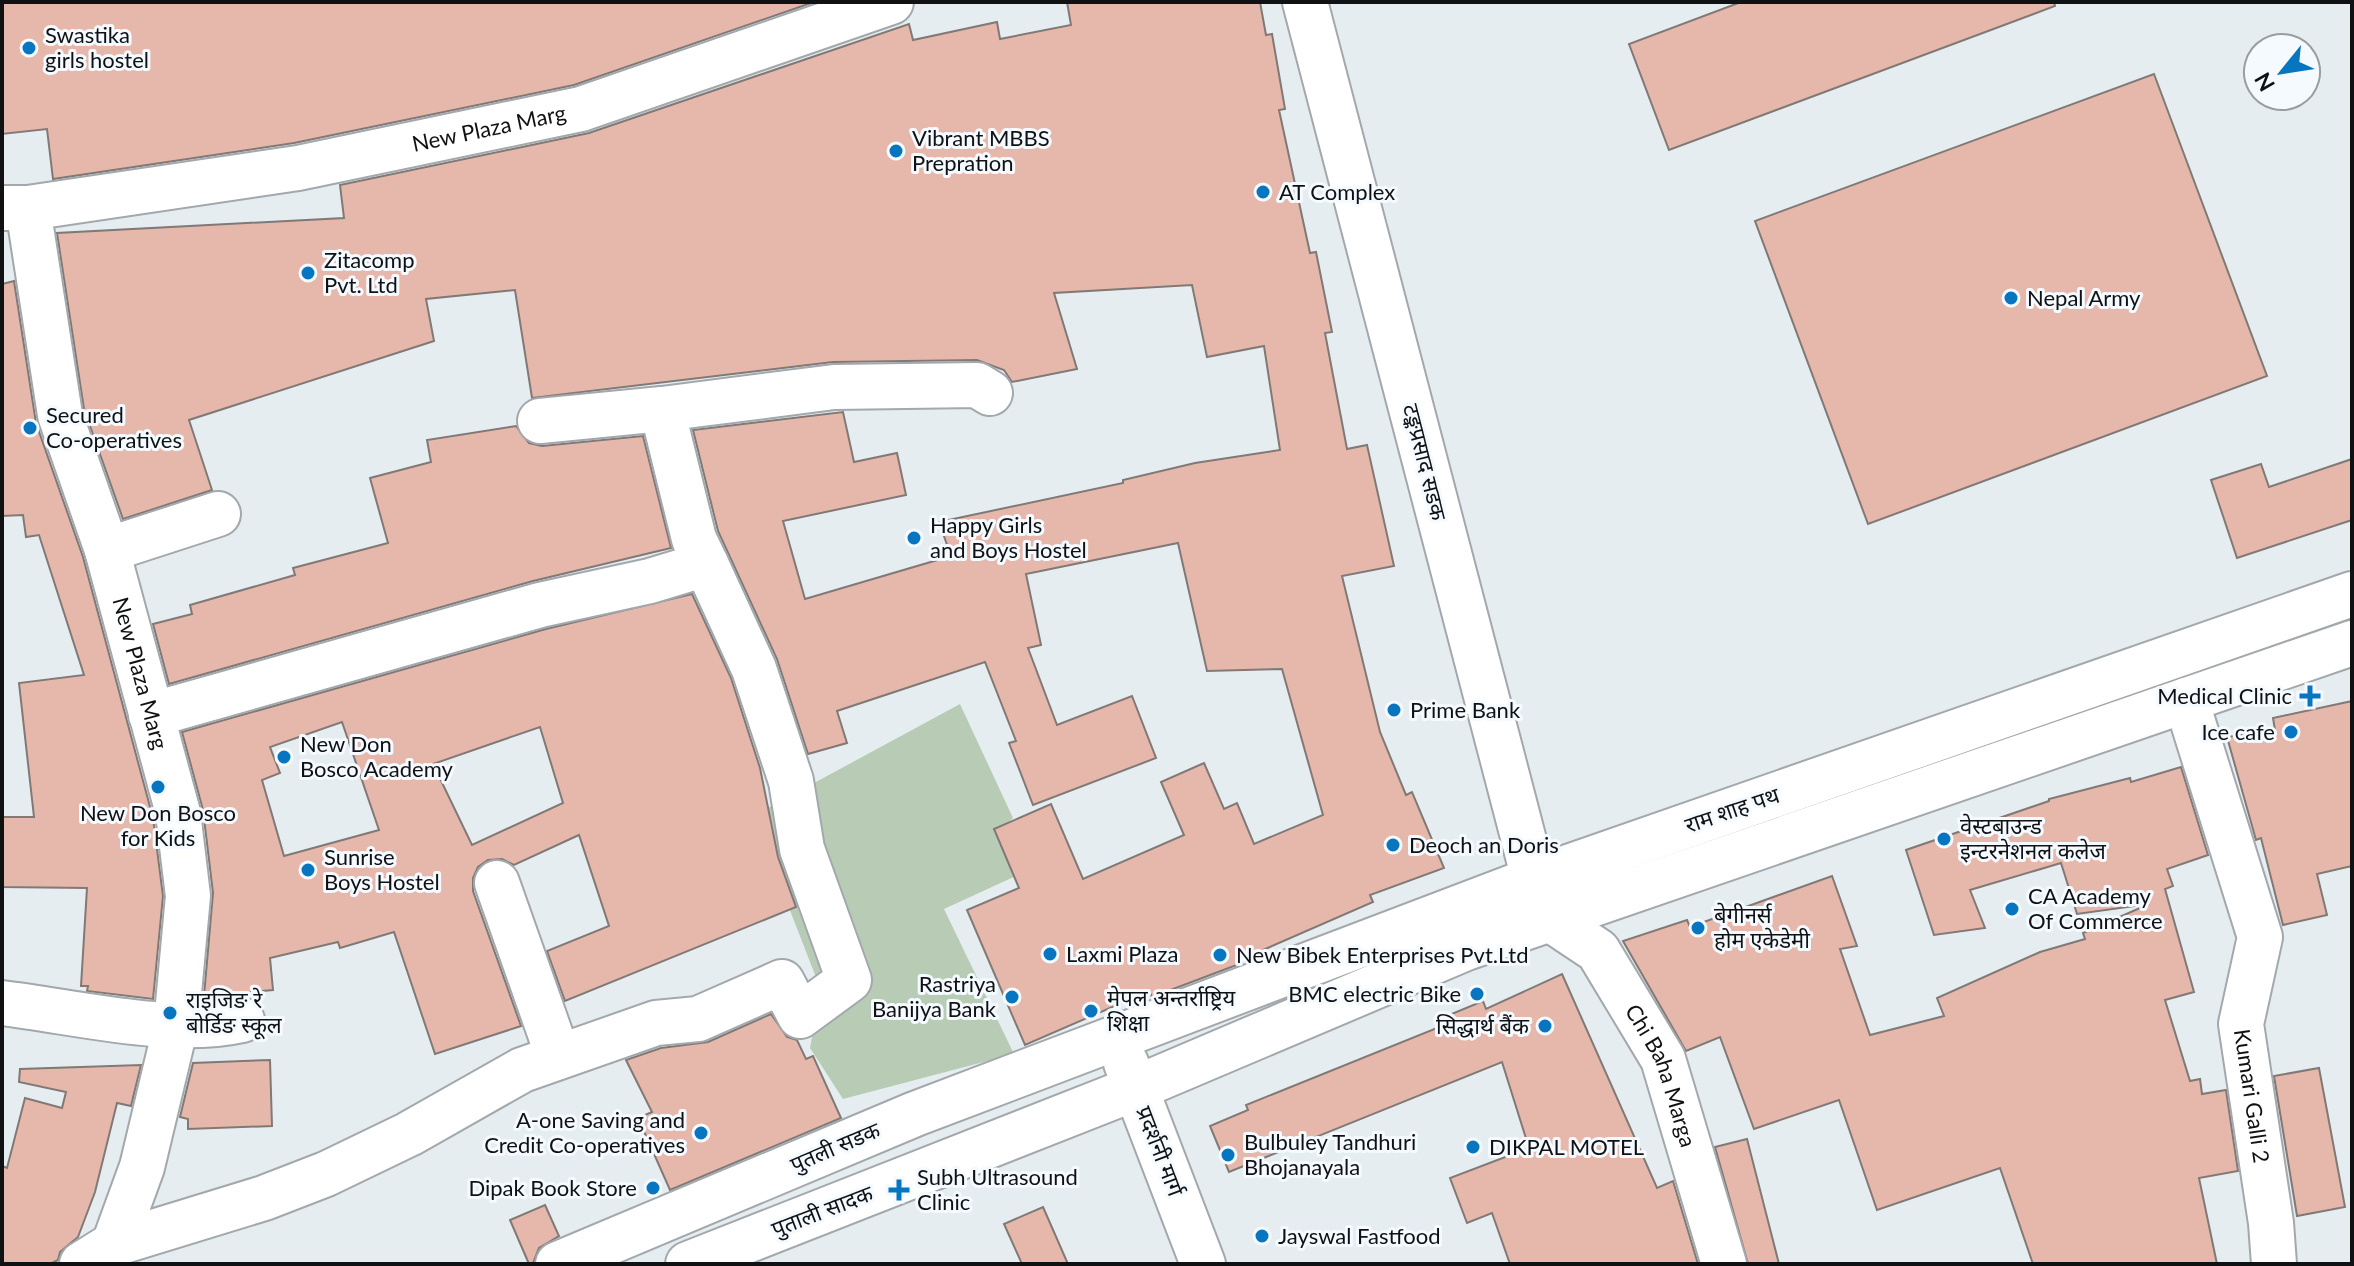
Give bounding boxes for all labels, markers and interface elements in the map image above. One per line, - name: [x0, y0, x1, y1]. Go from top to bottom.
- place label: Swastika girls hostel: [45, 21, 149, 73]
- north arrow: [2242, 32, 2322, 112]
- marker: Swastika girls hostel: [20, 39, 38, 57]
- text: N: [2248, 68, 2280, 96]
- street label: New Plaza Marg: [409, 99, 568, 157]
- place label: Vibrant MBBS Prepration: [912, 124, 1050, 176]
- marker: Vibrant MBBS Prepration: [887, 142, 905, 160]
- place label: AT Complex: [1279, 178, 1395, 205]
- marker: AT Complex: [1254, 183, 1272, 201]
- place label: Zitacomp Pvt. Ltd: [324, 246, 415, 298]
- marker: Zitacomp Pvt. Ltd: [299, 264, 317, 282]
- place label: Nepal Army: [2027, 284, 2141, 311]
- marker: Nepal Army: [2002, 289, 2020, 307]
- place label: Secured Co-operatives: [46, 401, 182, 453]
- street label: टङ्कप्रसाद सडक: [1398, 401, 1453, 524]
- marker: Secured Co-operatives: [21, 419, 39, 437]
- place label: Happy Girls and Boys Hostel: [930, 511, 1087, 563]
- marker: Happy Girls and Boys Hostel: [905, 529, 923, 547]
- street label: New Plaza Marg: [107, 594, 174, 752]
- place label: Medical Clinic: [2157, 682, 2292, 709]
- marker: Medical Clinic: [2299, 685, 2321, 707]
- place label: Prime Bank: [1410, 696, 1521, 723]
- marker: Prime Bank: [1385, 701, 1403, 719]
- place label: Ice cafe: [2201, 718, 2275, 745]
- marker: Ice cafe: [2282, 723, 2300, 741]
- place label: New Don Bosco Academy: [300, 730, 454, 782]
- marker: New Don Bosco Academy: [275, 748, 293, 766]
- marker: New Don Bosco for Kids: [149, 778, 167, 796]
- street label: राम शाह पथ: [1681, 781, 1783, 838]
- place label: New Don Bosco for Kids: [80, 799, 236, 851]
- place label: वेस्टबाउन्ड इन्टरनेशनल कलेज: [1960, 812, 2107, 864]
- marker: वेस्टबाउन्ड इन्टरनेशनल कलेज: [1935, 830, 1953, 848]
- place label: Deoch an Doris: [1409, 831, 1559, 858]
- marker: Deoch an Doris: [1384, 836, 1402, 854]
- place label: Sunrise Boys Hostel: [324, 843, 440, 895]
- marker: Sunrise Boys Hostel: [299, 861, 317, 879]
- place label: CA Academy Of Commerce: [2028, 882, 2163, 934]
- marker: CA Academy Of Commerce: [2003, 900, 2021, 918]
- place label: बेगीनर्स होम एकेडेमी: [1714, 901, 1810, 953]
- marker: बेगीनर्स होम एकेडेमी: [1689, 919, 1707, 937]
- place label: Laxmi Plaza: [1066, 940, 1178, 967]
- place label: New Bibek Enterprises Pvt.Ltd: [1236, 941, 1529, 968]
- marker: Laxmi Plaza: [1041, 945, 1059, 963]
- marker: New Bibek Enterprises Pvt.Ltd: [1211, 946, 1229, 964]
- place label: Rastriya Banijya Bank: [872, 970, 997, 1022]
- place label: BMC electric Bike: [1288, 980, 1461, 1007]
- place label: मेपल अन्तर्राष्ट्रिय शिक्षा: [1107, 984, 1237, 1036]
- marker: BMC electric Bike: [1468, 985, 1486, 1003]
- place label: राइजिङ रे बोर्डिङ स्कूल: [186, 986, 283, 1040]
- marker: Rastriya Banijya Bank: [1003, 988, 1021, 1006]
- street label: Chi Baha Marga: [1620, 999, 1702, 1150]
- marker: मेपल अन्तर्राष्ट्रिय शिक्षा: [1082, 1002, 1100, 1020]
- marker: राइजिङ रे बोर्डिङ स्कूल: [161, 1004, 179, 1022]
- place label: सिद्धार्थ बैंक: [1436, 1012, 1530, 1039]
- marker: सिद्धार्थ बैंक: [1536, 1017, 1554, 1035]
- street label: Kumari Galli 2: [2229, 1027, 2276, 1165]
- street label: प्रदर्शनी मार्ग: [1131, 1102, 1190, 1200]
- place label: A-one Saving and Credit Co-operatives: [484, 1106, 685, 1158]
- street label: पुतली सडक: [786, 1115, 886, 1179]
- marker: A-one Saving and Credit Co-operatives: [692, 1124, 710, 1142]
- place label: Bulbuley Tandhuri Bhojanayala: [1244, 1128, 1416, 1180]
- place label: DIKPAL MOTEL: [1489, 1133, 1644, 1160]
- marker: DIKPAL MOTEL: [1464, 1138, 1482, 1156]
- marker: Bulbuley Tandhuri Bhojanayala: [1219, 1146, 1237, 1164]
- place label: Subh Ultrasound Clinic: [917, 1163, 1078, 1215]
- place label: Dipak Book Store: [468, 1174, 637, 1201]
- marker: Dipak Book Store: [644, 1179, 662, 1197]
- street label: पुताली सादक: [767, 1179, 878, 1244]
- marker: Subh Ultrasound Clinic: [888, 1179, 910, 1201]
- place label: Jayswal Fastfood: [1278, 1222, 1440, 1249]
- marker: Jayswal Fastfood: [1253, 1227, 1271, 1245]

